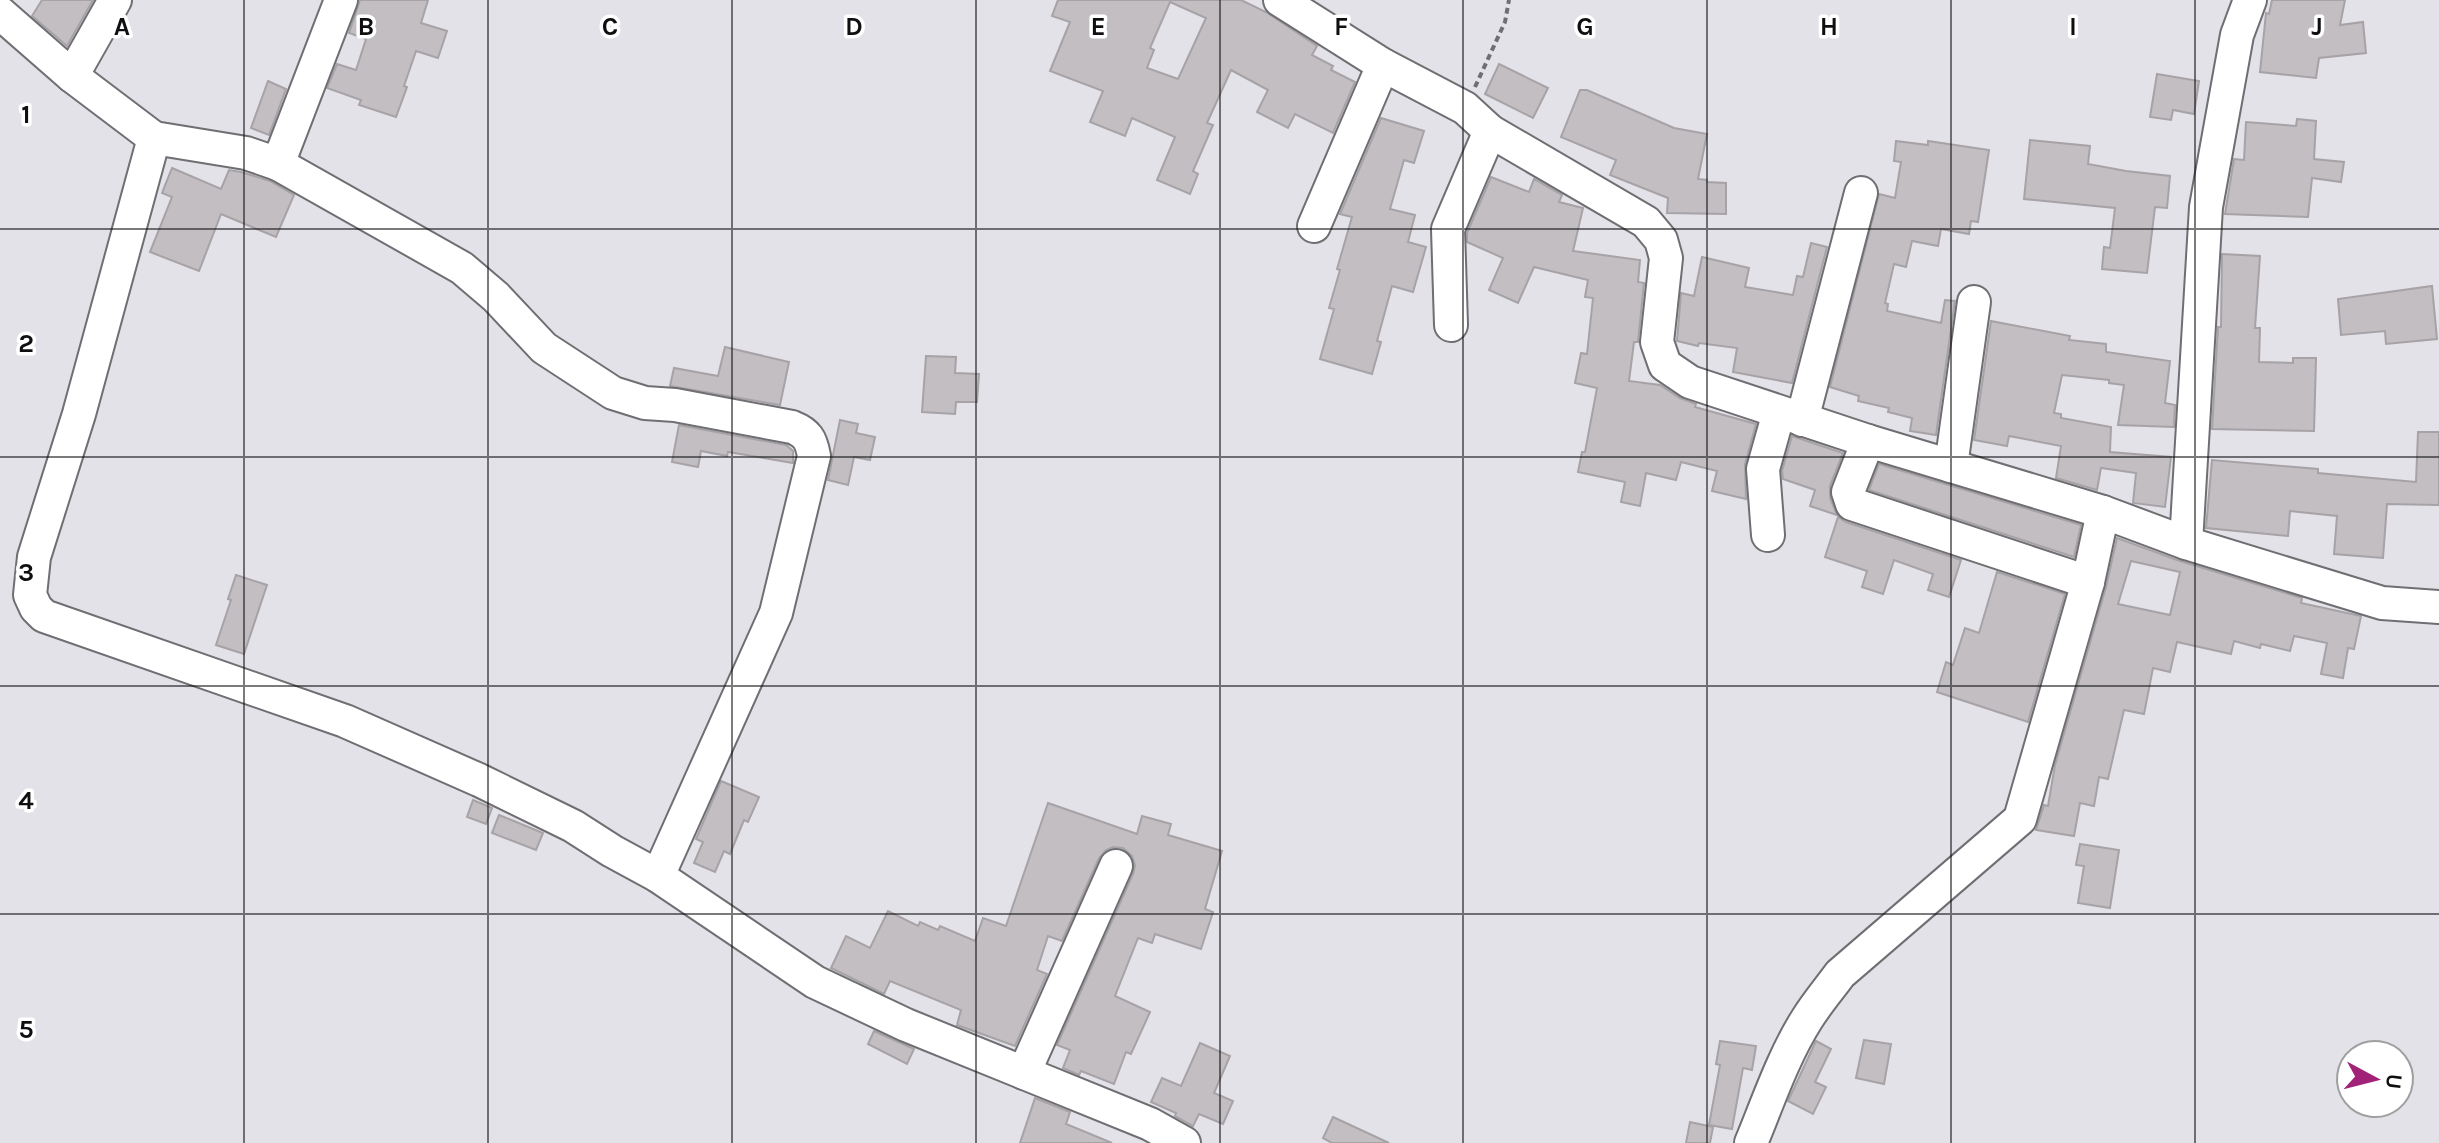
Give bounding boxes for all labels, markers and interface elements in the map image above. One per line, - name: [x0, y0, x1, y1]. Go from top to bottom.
- text: A: [114, 11, 130, 42]
- text: B: [358, 11, 374, 42]
- text: C: [602, 11, 618, 42]
- text: D: [845, 11, 863, 42]
- text: E: [1090, 11, 1106, 42]
- text: F: [1334, 11, 1348, 42]
- text: G: [1576, 11, 1594, 42]
- text: H: [1820, 11, 1838, 42]
- text: I: [2069, 11, 2077, 42]
- text: J: [2311, 11, 2323, 42]
- text: 1: [21, 99, 31, 130]
- text: 2: [18, 328, 34, 359]
- text: 3: [18, 557, 34, 588]
- text: 4: [18, 785, 34, 816]
- text: 5: [18, 1014, 34, 1045]
- north arrow: [2335, 1039, 2415, 1119]
- text: U: [2380, 1072, 2408, 1090]

